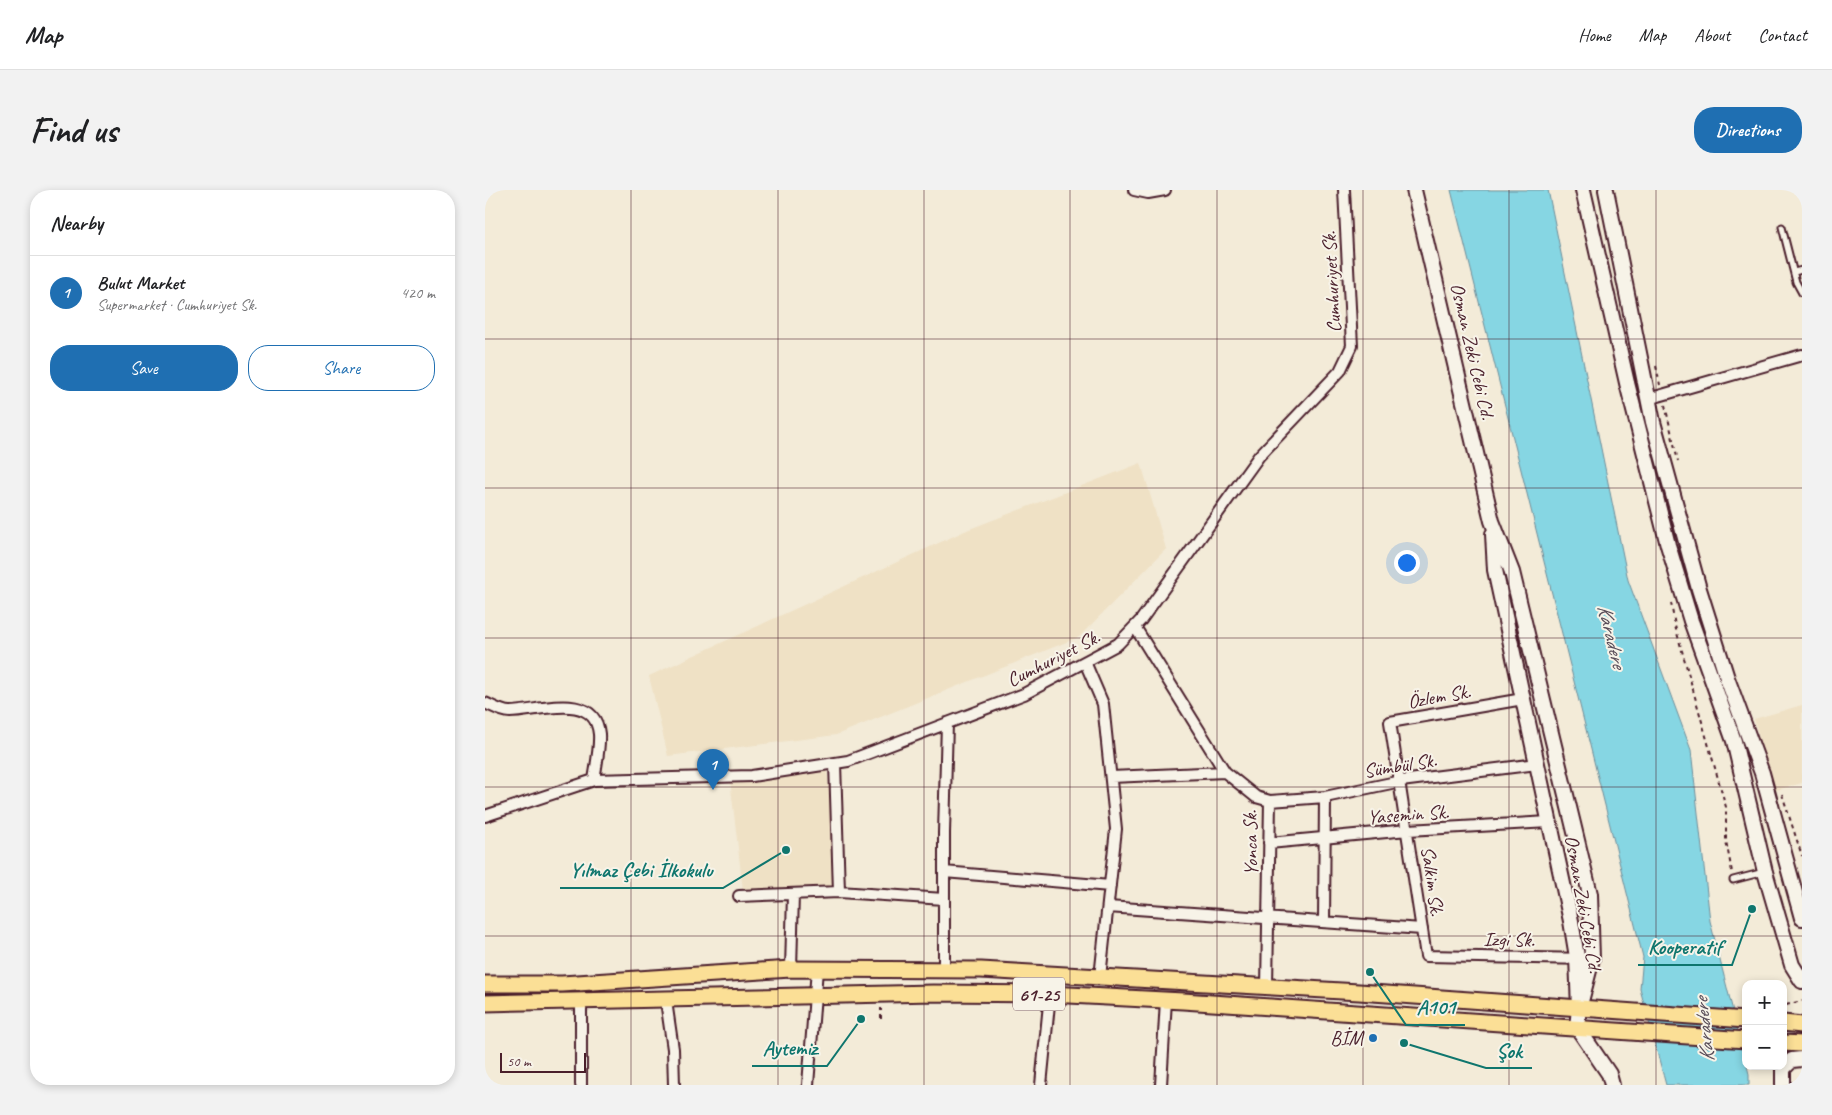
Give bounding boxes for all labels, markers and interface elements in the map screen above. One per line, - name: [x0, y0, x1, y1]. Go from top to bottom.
- text: Map: [25, 20, 62, 50]
- text: Home: [1578, 24, 1611, 46]
- text: Map: [1639, 24, 1666, 46]
- text: About: [1694, 24, 1730, 46]
- text: Contact: [1758, 24, 1807, 46]
- button: Directions: [1694, 107, 1802, 153]
- text: Find us: [30, 108, 117, 153]
- text: Nearby: [50, 210, 103, 236]
- street label: Cumhuriyet Sk.: [1316, 231, 1347, 333]
- text: Bulut Market: [97, 271, 184, 295]
- street label: Osman Zeki Cebi Cd.: [1445, 280, 1500, 422]
- text: 1: [62, 283, 70, 303]
- text: 420 m: [401, 283, 435, 303]
- text: Supermarket · Cumhuriyet Sk.: [97, 295, 257, 315]
- button: Save: [50, 345, 238, 391]
- button: Share: [248, 345, 435, 391]
- your location: [1394, 550, 1420, 576]
- water label: Karadere: [1592, 602, 1633, 673]
- street label: Cumhuriyet Sk.: [1002, 624, 1104, 693]
- street label: Özlem Sk.: [1406, 679, 1472, 714]
- street label: Sümbül Sk.: [1362, 747, 1438, 784]
- pin: 1: [697, 749, 729, 790]
- street label: Yasemin Sk.: [1366, 799, 1450, 830]
- street label: Yonca Sk.: [1237, 810, 1264, 876]
- street label: Osman Zeki Cebi Cd.: [1559, 833, 1608, 975]
- street label: Salkim Sk.: [1415, 845, 1450, 917]
- callout: Yılmaz Çebi İlkokulu: [560, 852, 723, 888]
- text: Yılmaz Çebi İlkokulu: [570, 857, 714, 883]
- street label: Izgi Sk.: [1483, 927, 1535, 952]
- callout: Kooperatif: [1638, 929, 1732, 965]
- text: Kooperatif: [1648, 934, 1727, 960]
- road number: 61-25: [1013, 978, 1065, 1011]
- map controls: [1742, 980, 1787, 1070]
- button: +: [1742, 980, 1787, 1025]
- callout: A101: [1406, 989, 1465, 1025]
- text: A101: [1416, 994, 1458, 1020]
- water label: Karadere: [1687, 994, 1720, 1063]
- button: −: [1742, 1025, 1787, 1070]
- place label: BİM: [1330, 1026, 1365, 1051]
- callout: Aytemiz: [752, 1030, 827, 1066]
- marker: BİM: [1367, 1032, 1379, 1044]
- callout: Şok: [1486, 1032, 1532, 1068]
- text: Aytemiz: [763, 1035, 820, 1061]
- text: Şok: [1496, 1038, 1524, 1064]
- scale bar: [500, 1050, 586, 1073]
- text: 50 m: [507, 1053, 531, 1070]

